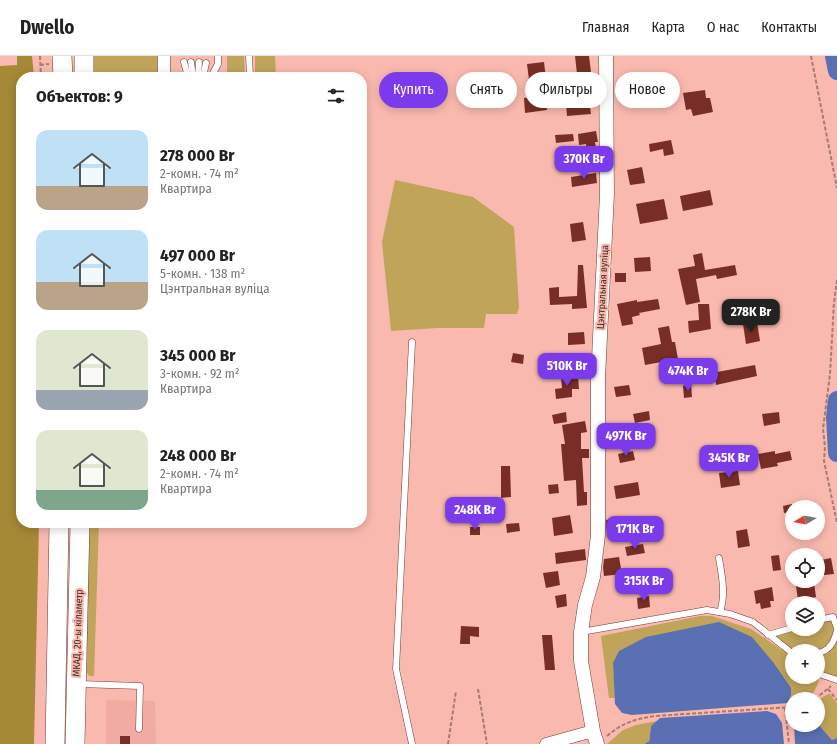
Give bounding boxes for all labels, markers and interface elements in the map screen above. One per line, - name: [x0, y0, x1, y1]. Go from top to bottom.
- text: Dwello: [20, 16, 74, 39]
- text: Главная: [582, 19, 629, 36]
- text: Карта: [651, 19, 685, 36]
- text: О нас: [707, 19, 739, 36]
- text: Контакты: [761, 19, 817, 36]
- chip: Купить: [379, 72, 448, 108]
- chip: Снять: [456, 72, 517, 108]
- chip: Фильтры: [525, 72, 607, 108]
- chip: Новое: [615, 72, 680, 108]
- icon: filters: [325, 85, 347, 107]
- text: Объектов: 9: [36, 86, 123, 107]
- text: 278 000 Br: [160, 145, 234, 166]
- icon: home: [68, 146, 116, 194]
- pin: 370K Br: [547, 146, 621, 180]
- text: 370K Br: [564, 151, 604, 166]
- text: 2-комн. · 74 m²: [160, 166, 239, 181]
- text: Квартира: [160, 181, 212, 196]
- street label: Цэнтральная вуліца: [594, 244, 611, 329]
- text: 497 000 Br: [160, 245, 235, 266]
- icon: home: [68, 246, 116, 294]
- text: 5-комн. · 138 m²: [160, 266, 245, 281]
- text: Цэнтральная вуліца: [160, 281, 270, 296]
- pin: 278K Br: [714, 299, 788, 333]
- text: 278K Br: [731, 304, 771, 319]
- text: 345 000 Br: [160, 345, 236, 366]
- icon: home: [68, 346, 116, 394]
- pin: 510K Br: [530, 353, 604, 387]
- text: 510K Br: [547, 358, 587, 373]
- pin: 474K Br: [651, 358, 725, 392]
- text: 474K Br: [668, 363, 708, 378]
- text: 3-комн. · 92 m²: [160, 366, 239, 381]
- text: Квартира: [160, 381, 212, 396]
- pin: 497K Br: [589, 423, 663, 457]
- text: 497K Br: [606, 428, 646, 443]
- text: 248 000 Br: [160, 445, 236, 466]
- pin: 345K Br: [692, 445, 766, 479]
- icon: home: [68, 446, 116, 494]
- text: 345K Br: [708, 450, 750, 465]
- text: 2-комн. · 74 m²: [160, 466, 239, 481]
- text: Квартира: [160, 481, 212, 496]
- pin: 248K Br: [438, 497, 512, 531]
- north arrow: [785, 500, 825, 540]
- map controls: [785, 500, 825, 732]
- text: 248K Br: [454, 502, 496, 517]
- pin: 171K Br: [598, 516, 672, 550]
- text: 171K Br: [616, 521, 654, 536]
- button: locate: [785, 548, 825, 588]
- pin: 315K Br: [607, 568, 681, 602]
- text: 315K Br: [624, 573, 664, 588]
- street label: МКАД, 20-ы кіламетр: [69, 589, 86, 677]
- button: layers: [785, 596, 825, 636]
- button: +: [785, 644, 825, 684]
- button: −: [785, 692, 825, 732]

